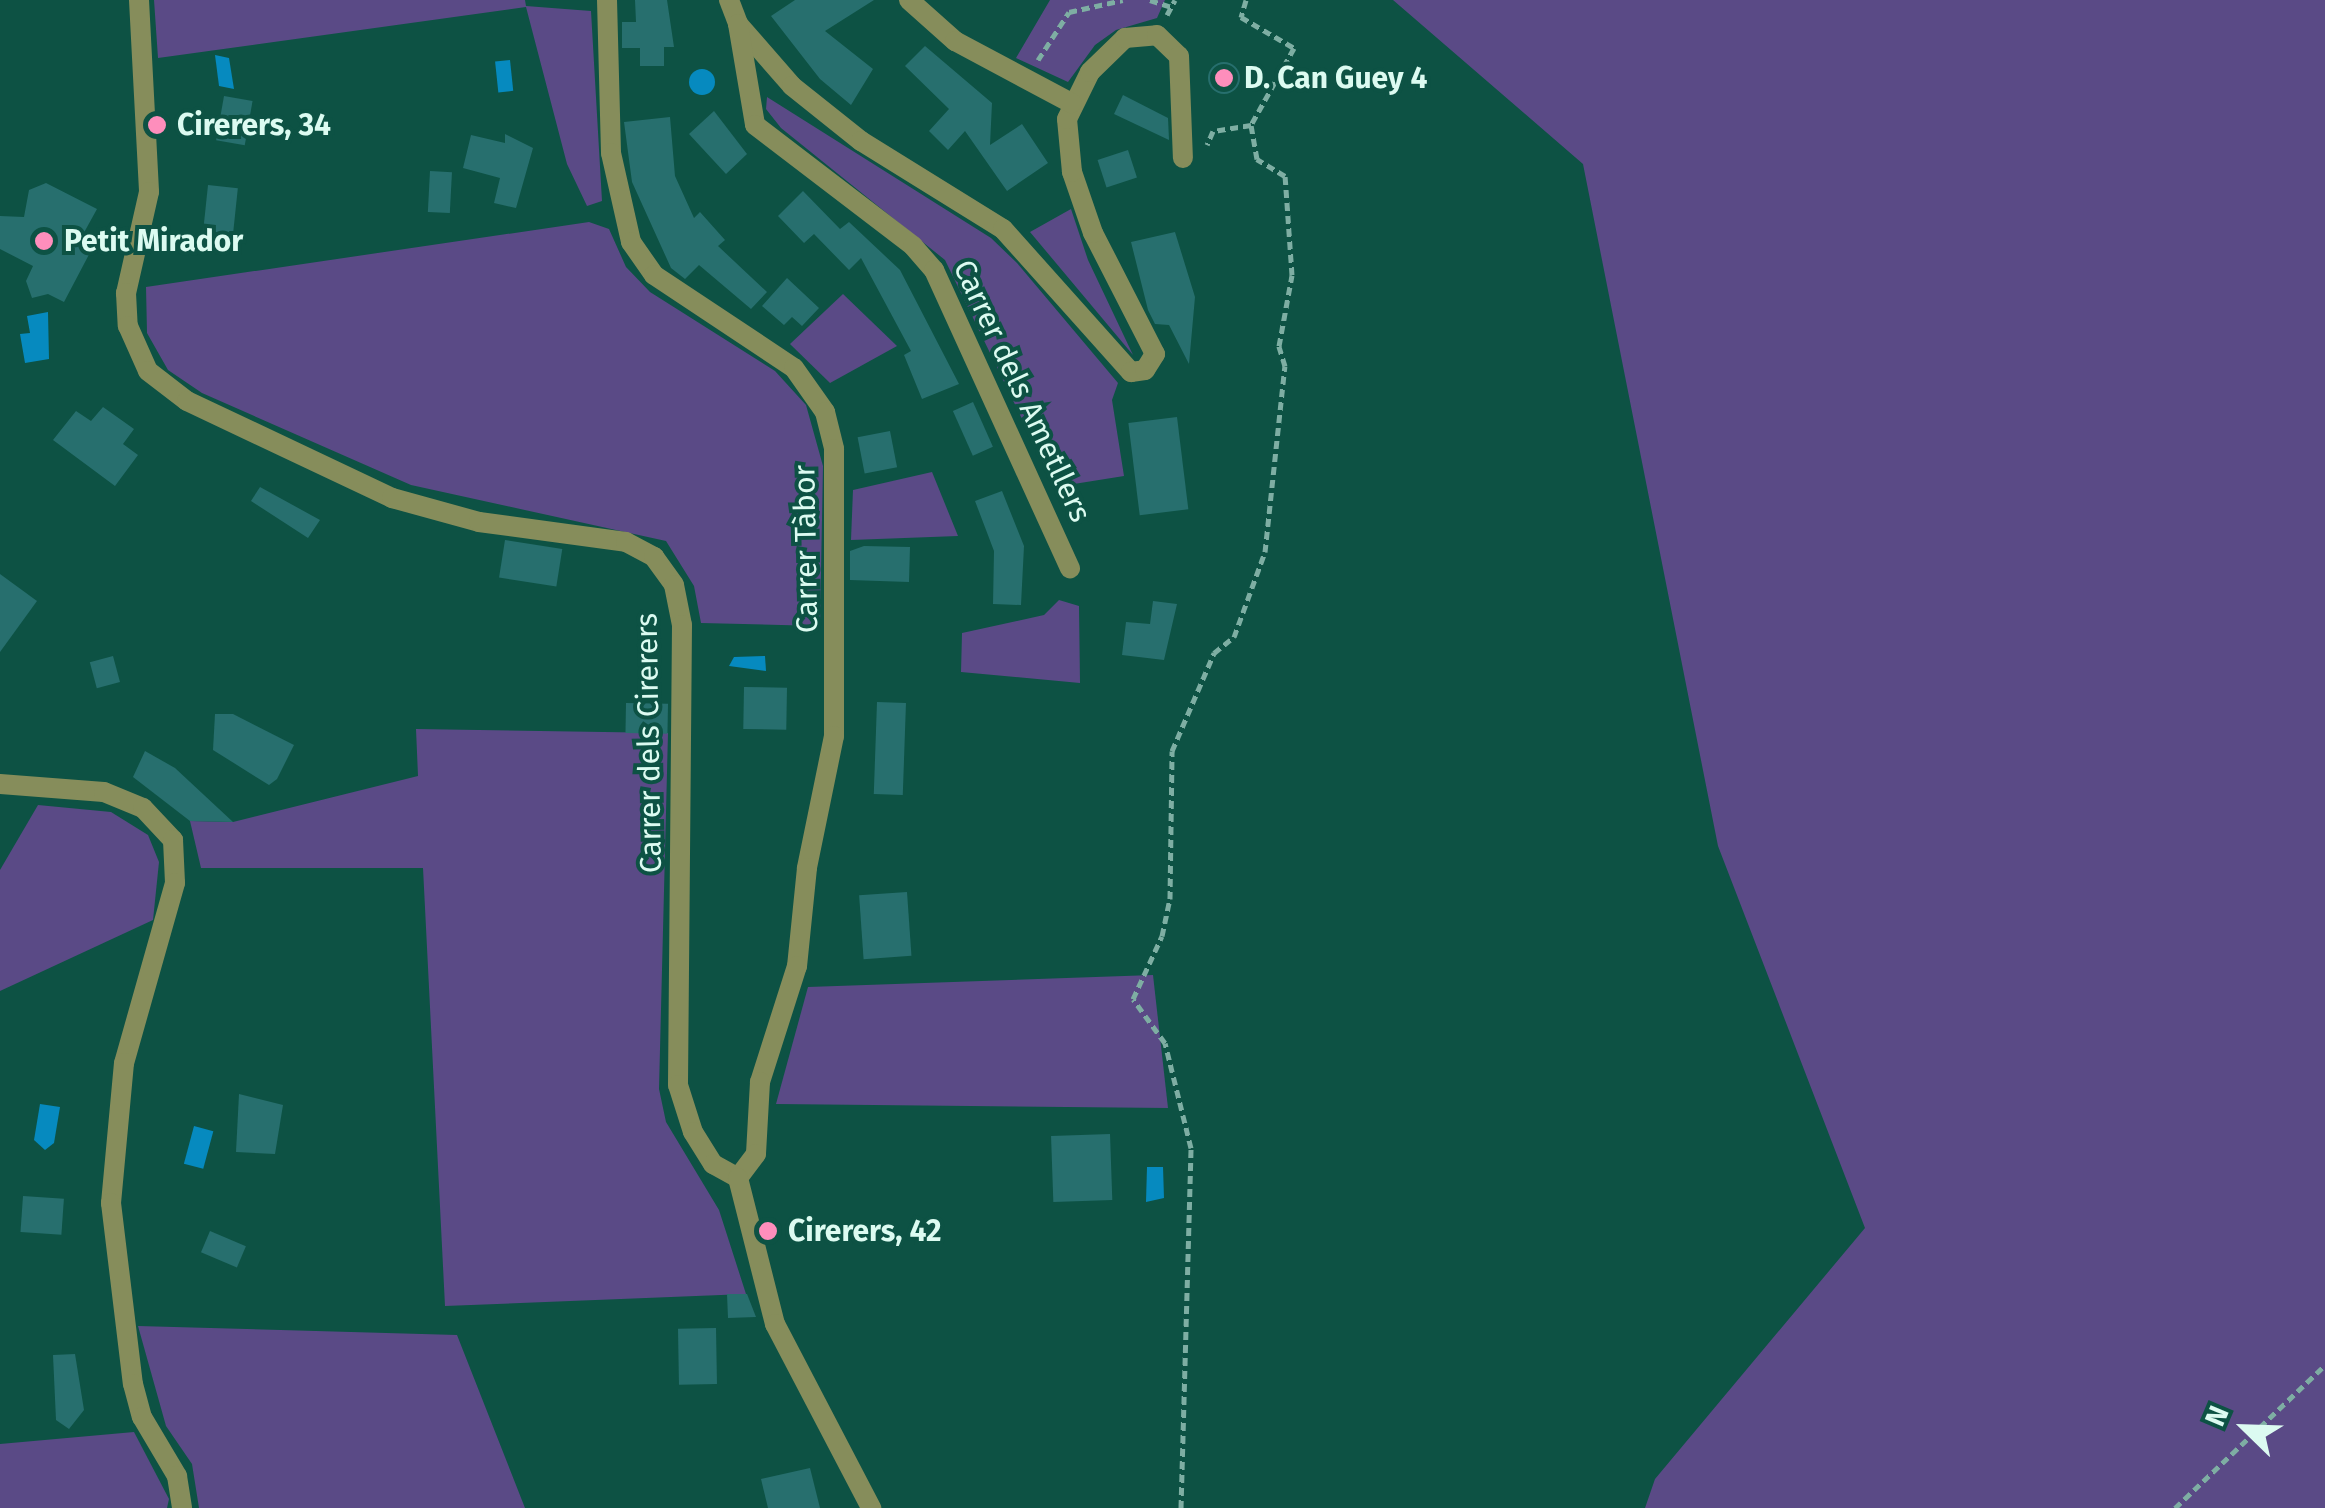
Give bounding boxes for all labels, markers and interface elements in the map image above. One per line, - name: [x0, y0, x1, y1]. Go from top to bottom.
- place label: D. Can Guey 4: [1244, 60, 1427, 96]
- marker: D. Can Guey 4: [1213, 67, 1235, 89]
- place label: Cirerers, 34: [177, 107, 331, 143]
- marker: Cirerers, 34: [146, 114, 168, 136]
- place label: Petit Mirador: [64, 223, 243, 259]
- marker: Petit Mirador: [33, 230, 55, 252]
- street label: Carrer dels Ametllers: [946, 254, 1098, 528]
- street label: Carrer Tàbor: [787, 465, 825, 633]
- street label: Carrer dels Cirerers: [629, 612, 669, 874]
- place label: Cirerers, 42: [788, 1213, 941, 1249]
- marker: Cirerers, 42: [757, 1220, 779, 1242]
- north arrow: [2195, 1378, 2295, 1478]
- text: N: [2198, 1401, 2236, 1431]

